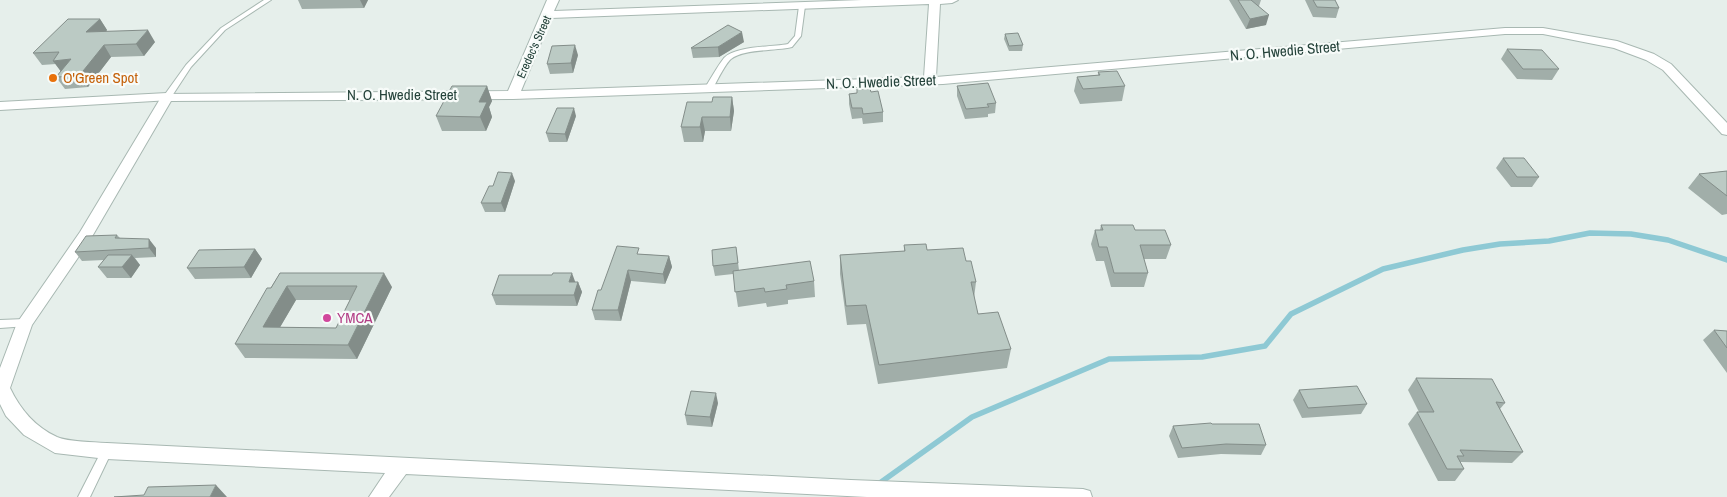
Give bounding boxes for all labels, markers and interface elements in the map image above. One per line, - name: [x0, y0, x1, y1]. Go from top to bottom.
- street label: Eredec's Street: [513, 13, 555, 81]
- street label: N. O. Hwedie Street: [1229, 35, 1341, 66]
- place label: O'Green Spot: [63, 67, 138, 88]
- street label: N. O. Hwedie Street: [826, 69, 937, 94]
- marker: O'Green Spot: [47, 72, 59, 84]
- street label: N. O. Hwedie Street: [347, 84, 458, 105]
- place label: YMCA: [337, 307, 373, 328]
- marker: YMCA: [321, 312, 333, 324]

